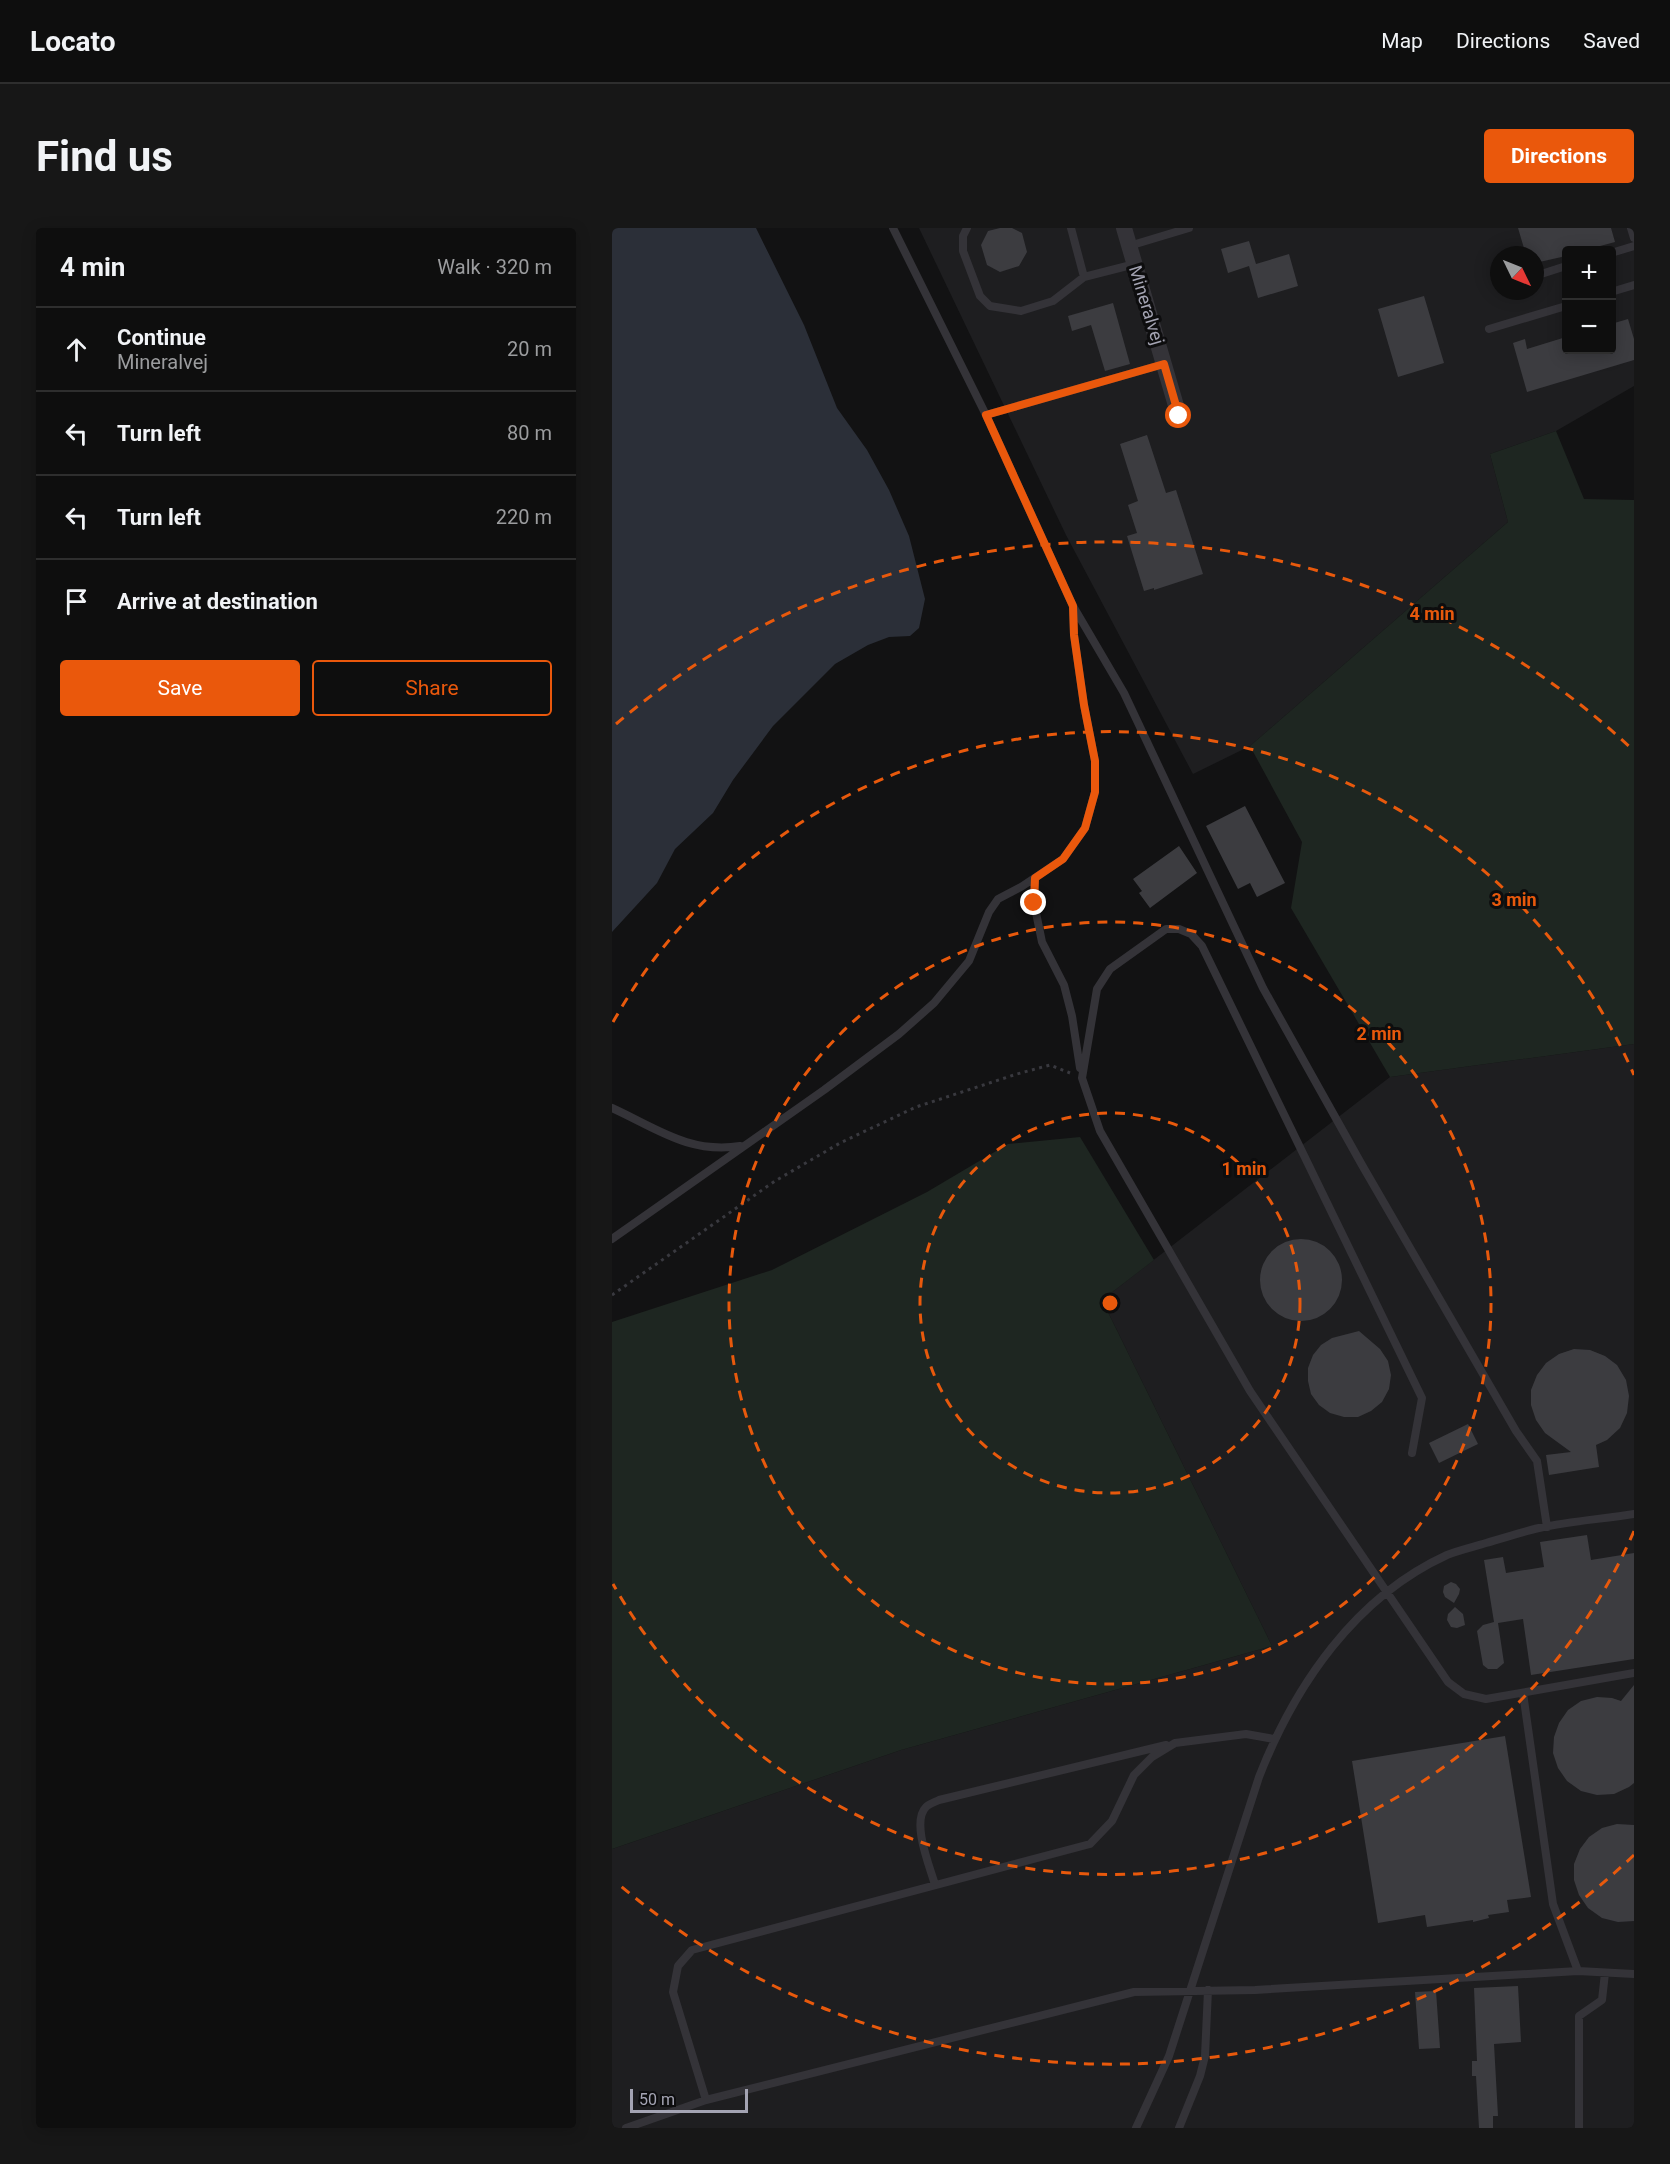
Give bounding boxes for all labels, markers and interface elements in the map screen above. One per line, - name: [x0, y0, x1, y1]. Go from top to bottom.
- text: Locato: [30, 25, 115, 58]
- text: Map: [1381, 29, 1423, 53]
- text: Directions: [1456, 29, 1550, 53]
- text: Saved: [1583, 29, 1640, 53]
- button: Directions: [1484, 129, 1634, 183]
- text: Find us: [36, 132, 173, 181]
- north arrow: [1490, 246, 1544, 300]
- map controls: [1562, 246, 1616, 354]
- button: +: [1562, 246, 1616, 300]
- text: 4 min: [60, 252, 125, 282]
- text: Walk · 320 m: [437, 255, 552, 279]
- street label: Mineralvej: [1125, 263, 1169, 347]
- button: −: [1562, 300, 1616, 354]
- text: Continue: [117, 325, 206, 350]
- icon: ahead: [60, 333, 93, 366]
- text: 20 m: [507, 337, 552, 361]
- text: Mineralvej: [117, 350, 208, 374]
- route start: [1165, 402, 1191, 428]
- icon: left: [60, 417, 93, 450]
- text: Turn left: [117, 421, 201, 446]
- text: 80 m: [507, 421, 552, 445]
- icon: left: [60, 501, 93, 534]
- text: Turn left: [117, 505, 201, 530]
- text: 220 m: [496, 505, 552, 529]
- icon: arrive: [60, 585, 93, 618]
- text: Arrive at destination: [117, 589, 318, 614]
- text: 4 min: [1409, 603, 1455, 624]
- button: Save: [60, 660, 300, 716]
- button: Share: [312, 660, 552, 716]
- route end: [1020, 889, 1046, 915]
- text: 3 min: [1491, 889, 1537, 910]
- text: 2 min: [1356, 1023, 1402, 1044]
- text: 1 min: [1221, 1158, 1267, 1179]
- centre of rings: [1100, 1293, 1120, 1313]
- scale bar: [630, 2086, 748, 2114]
- text: 50 m: [639, 2090, 675, 2109]

